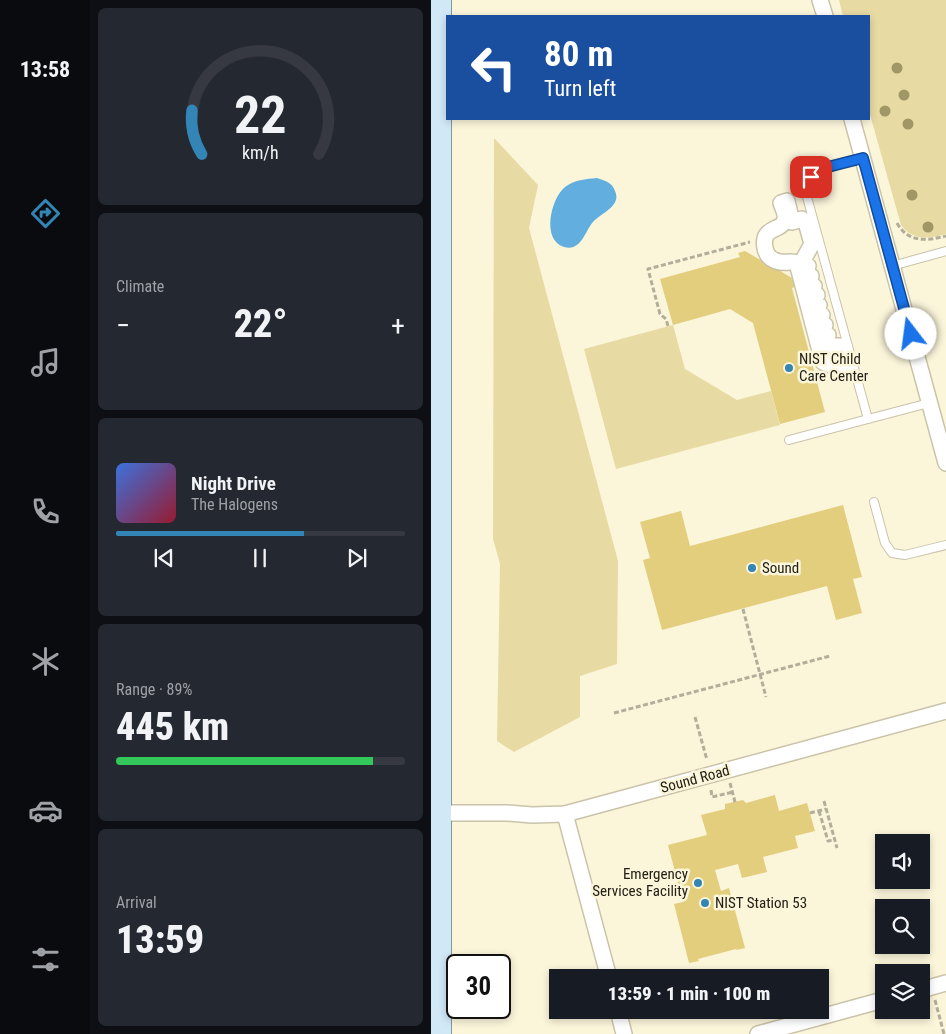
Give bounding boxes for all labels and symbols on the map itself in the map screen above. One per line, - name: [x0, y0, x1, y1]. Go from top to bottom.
- pin: [790, 156, 832, 198]
- position arrow: [884, 307, 936, 359]
- place label: NIST Child Care Center: [799, 350, 869, 385]
- marker: NIST Child Care Center: [783, 362, 795, 374]
- place label: Sound: [762, 559, 799, 577]
- marker: Sound: [746, 562, 758, 574]
- street label: Sound Road: [658, 761, 732, 797]
- place label: Emergency Services Facility: [592, 865, 688, 900]
- marker: Emergency Services Facility: [692, 877, 704, 889]
- place label: NIST Station 53: [715, 894, 807, 912]
- marker: NIST Station 53: [699, 897, 711, 909]
- speed limit sign: 30: [446, 954, 511, 1019]

